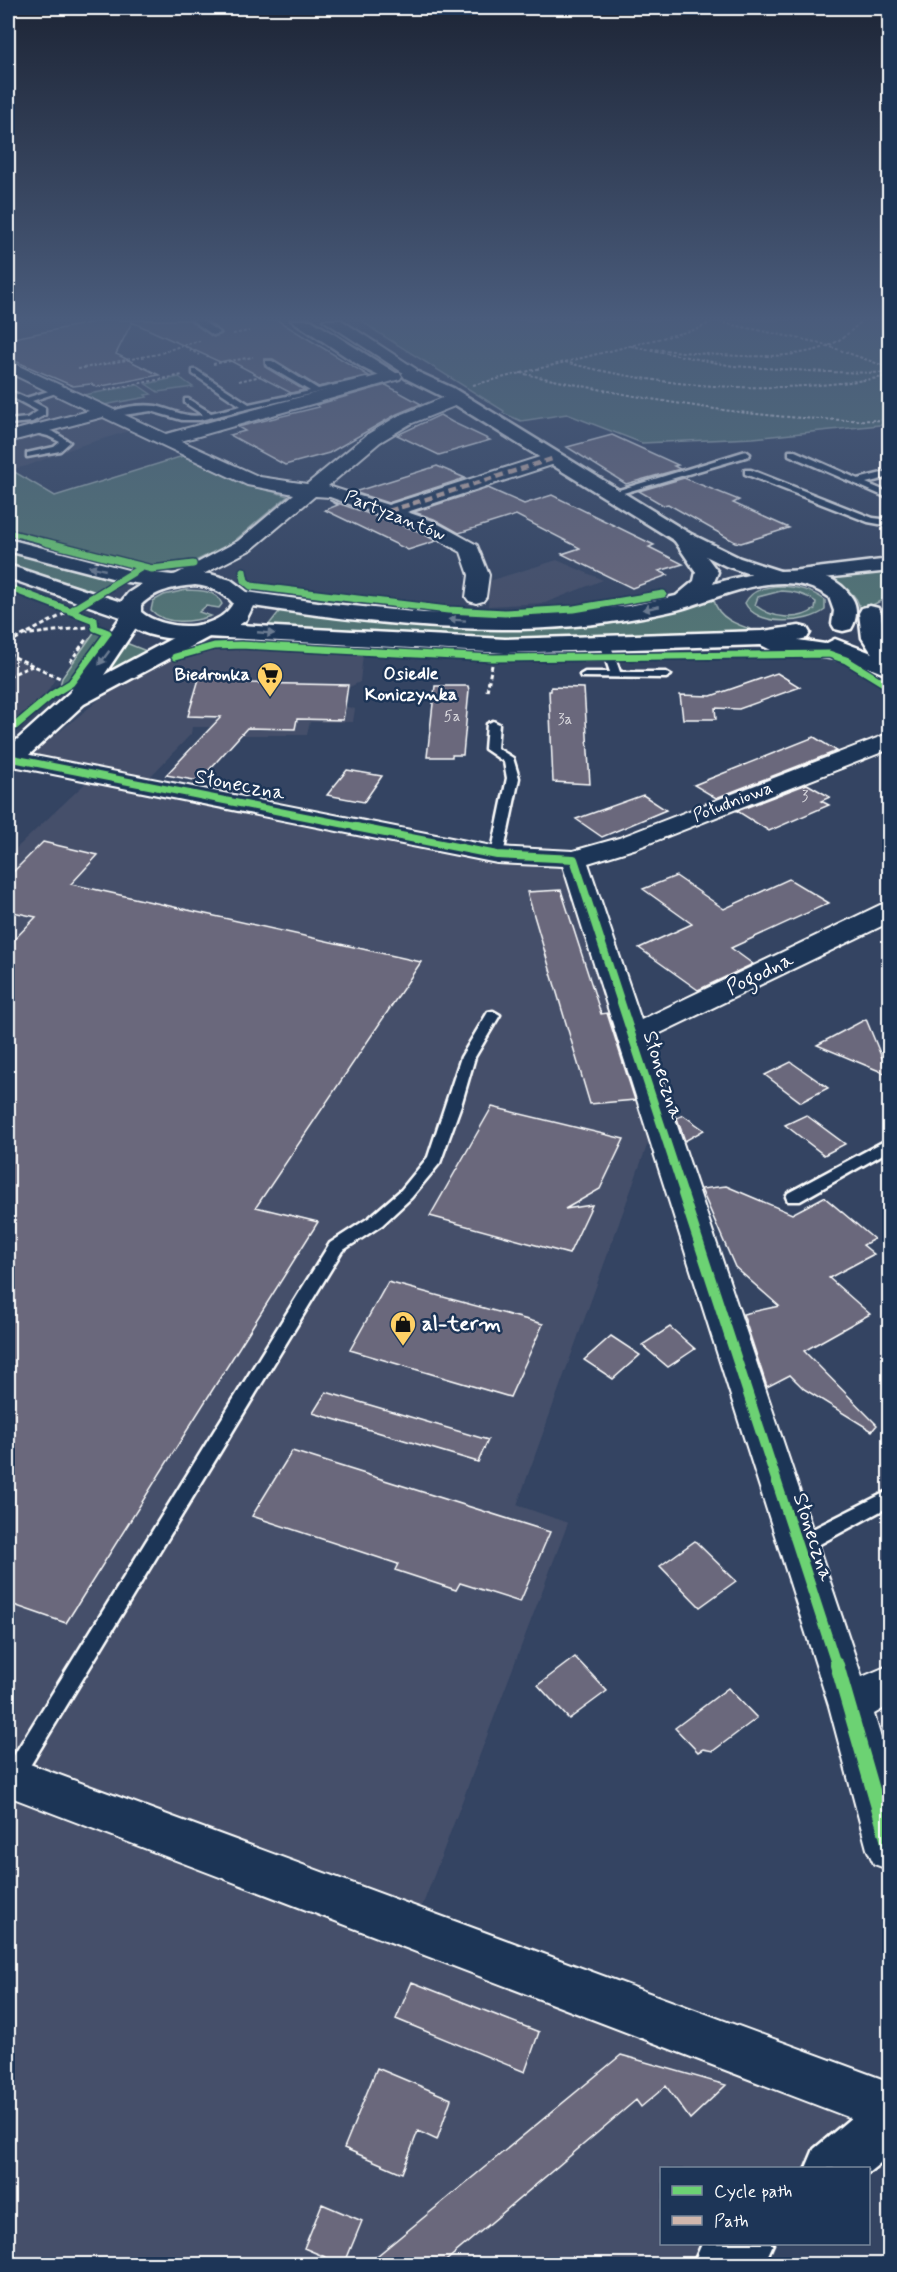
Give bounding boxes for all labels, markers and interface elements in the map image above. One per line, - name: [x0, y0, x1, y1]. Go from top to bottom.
- street label: Partyzantów: [341, 485, 449, 547]
- one-way arrow: [88, 563, 106, 573]
- one-way arrow: [642, 604, 661, 613]
- one-way arrow: [448, 616, 467, 625]
- one-way arrow: [256, 628, 275, 638]
- one-way arrow: [99, 650, 111, 665]
- supermarket icon: Biedronka: [255, 660, 285, 698]
- district label: Osiedle Koniczynka: [365, 662, 457, 707]
- place label: Biedronka: [175, 663, 250, 687]
- house number: 5a: [444, 707, 461, 727]
- house number: 3a: [558, 710, 573, 730]
- street label: Słoneczna: [193, 763, 288, 808]
- street label: Południowa: [690, 776, 776, 828]
- house number: 3: [802, 787, 809, 807]
- street label: Pogodna: [722, 946, 799, 1004]
- street label: Słoneczna: [636, 1027, 691, 1123]
- shop icon: al-term: [388, 1309, 418, 1347]
- place label: al-term: [422, 1310, 501, 1338]
- street label: Słoneczna: [786, 1489, 841, 1585]
- legend: [660, 2167, 870, 2245]
- text: Cycle path: [714, 2180, 792, 2204]
- text: Path: [714, 2210, 749, 2234]

